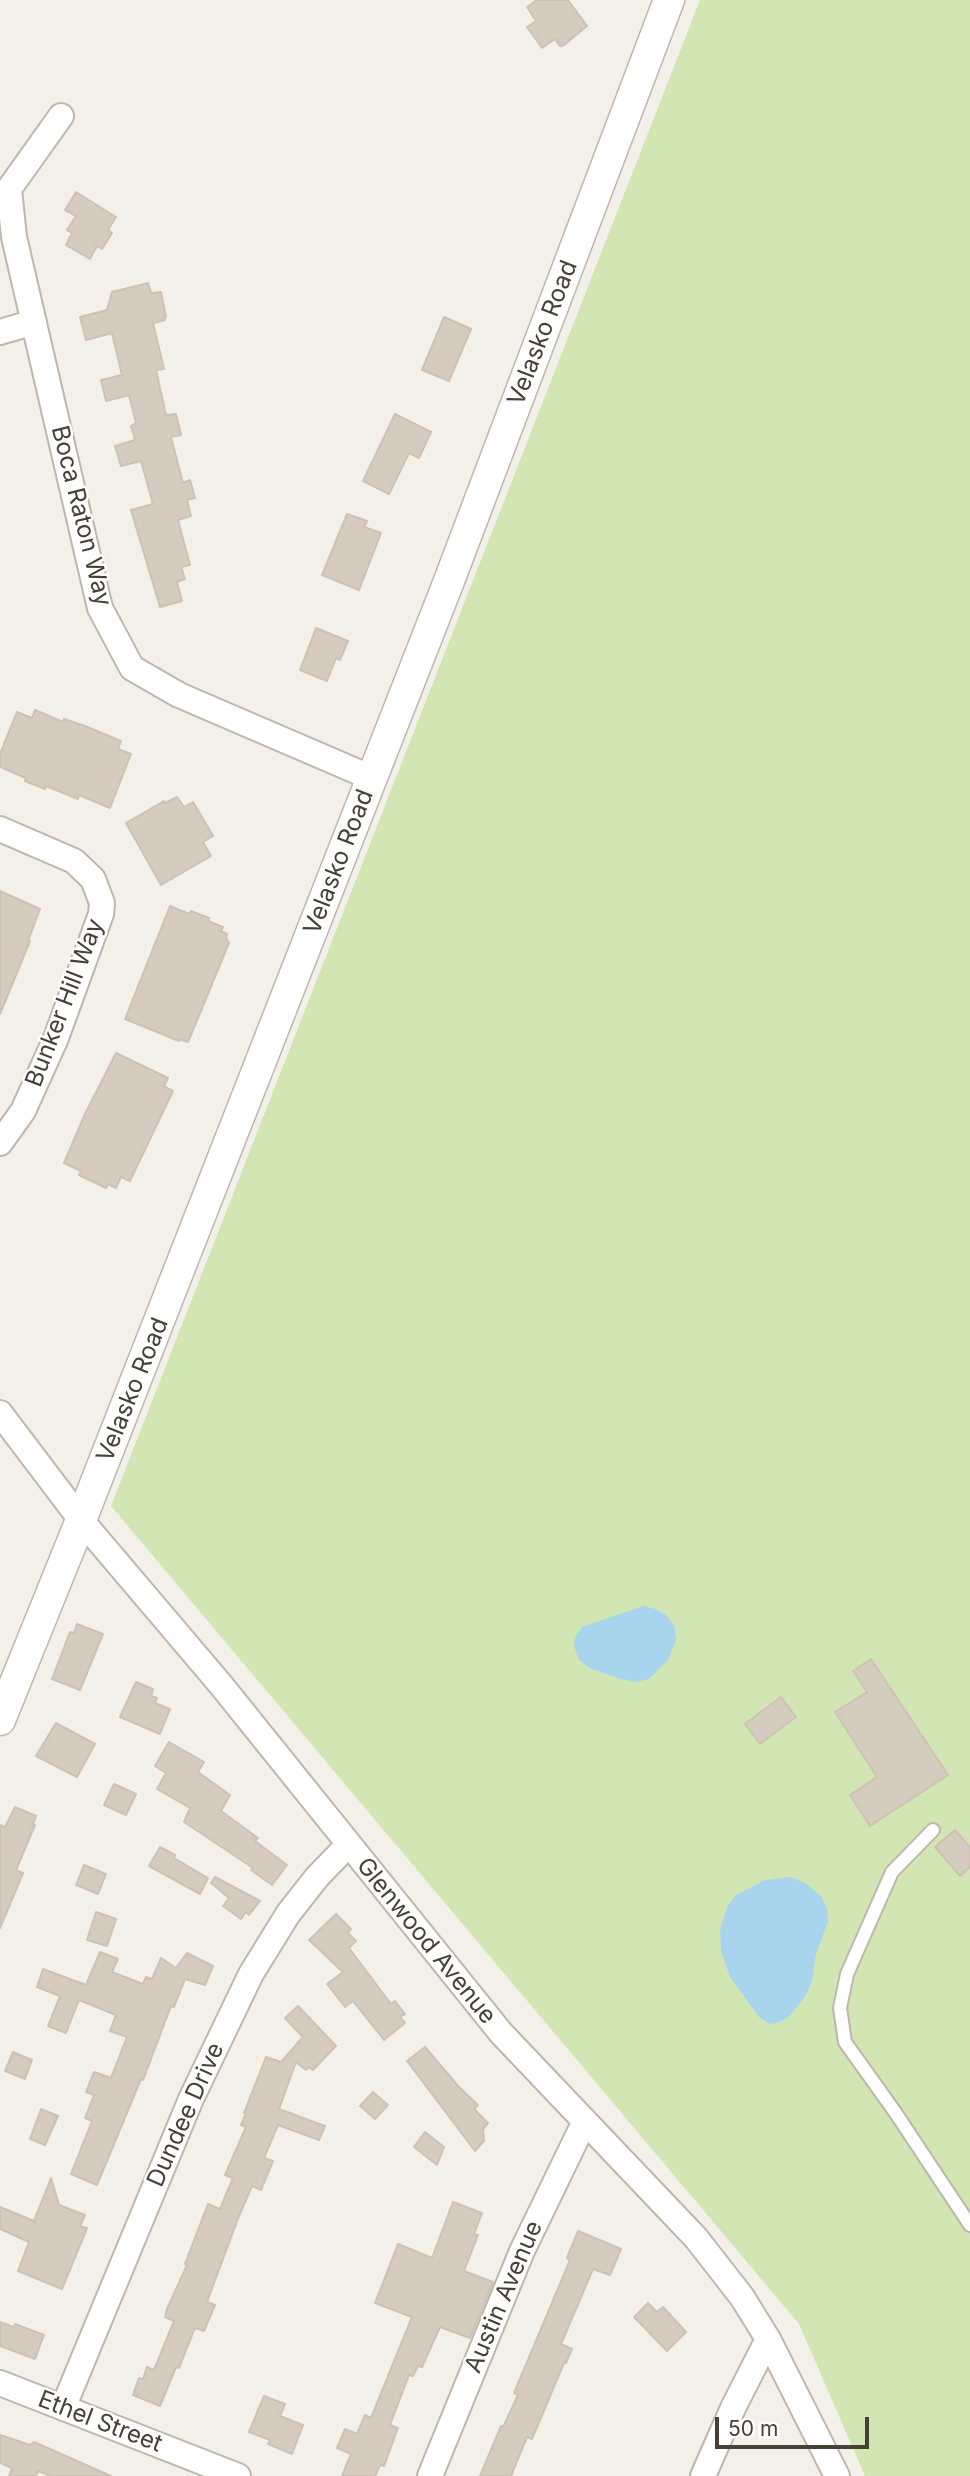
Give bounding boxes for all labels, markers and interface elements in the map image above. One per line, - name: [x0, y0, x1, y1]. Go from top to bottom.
- street label: Velasko Road: [502, 256, 584, 410]
- street label: Boca Raton Way: [45, 423, 117, 609]
- street label: Velasko Road: [298, 785, 380, 939]
- street label: Bunker Hill Way: [20, 915, 110, 1091]
- street label: Velasko Road: [91, 1314, 175, 1466]
- street label: Glenwood Avenue: [350, 1852, 502, 2030]
- street label: Dundee Drive: [141, 2038, 231, 2192]
- street label: Austin Avenue: [459, 2217, 549, 2377]
- street label: Ethel Street: [34, 2385, 166, 2459]
- scale bar: [718, 2402, 872, 2446]
- text: 50 m: [728, 2416, 778, 2441]

